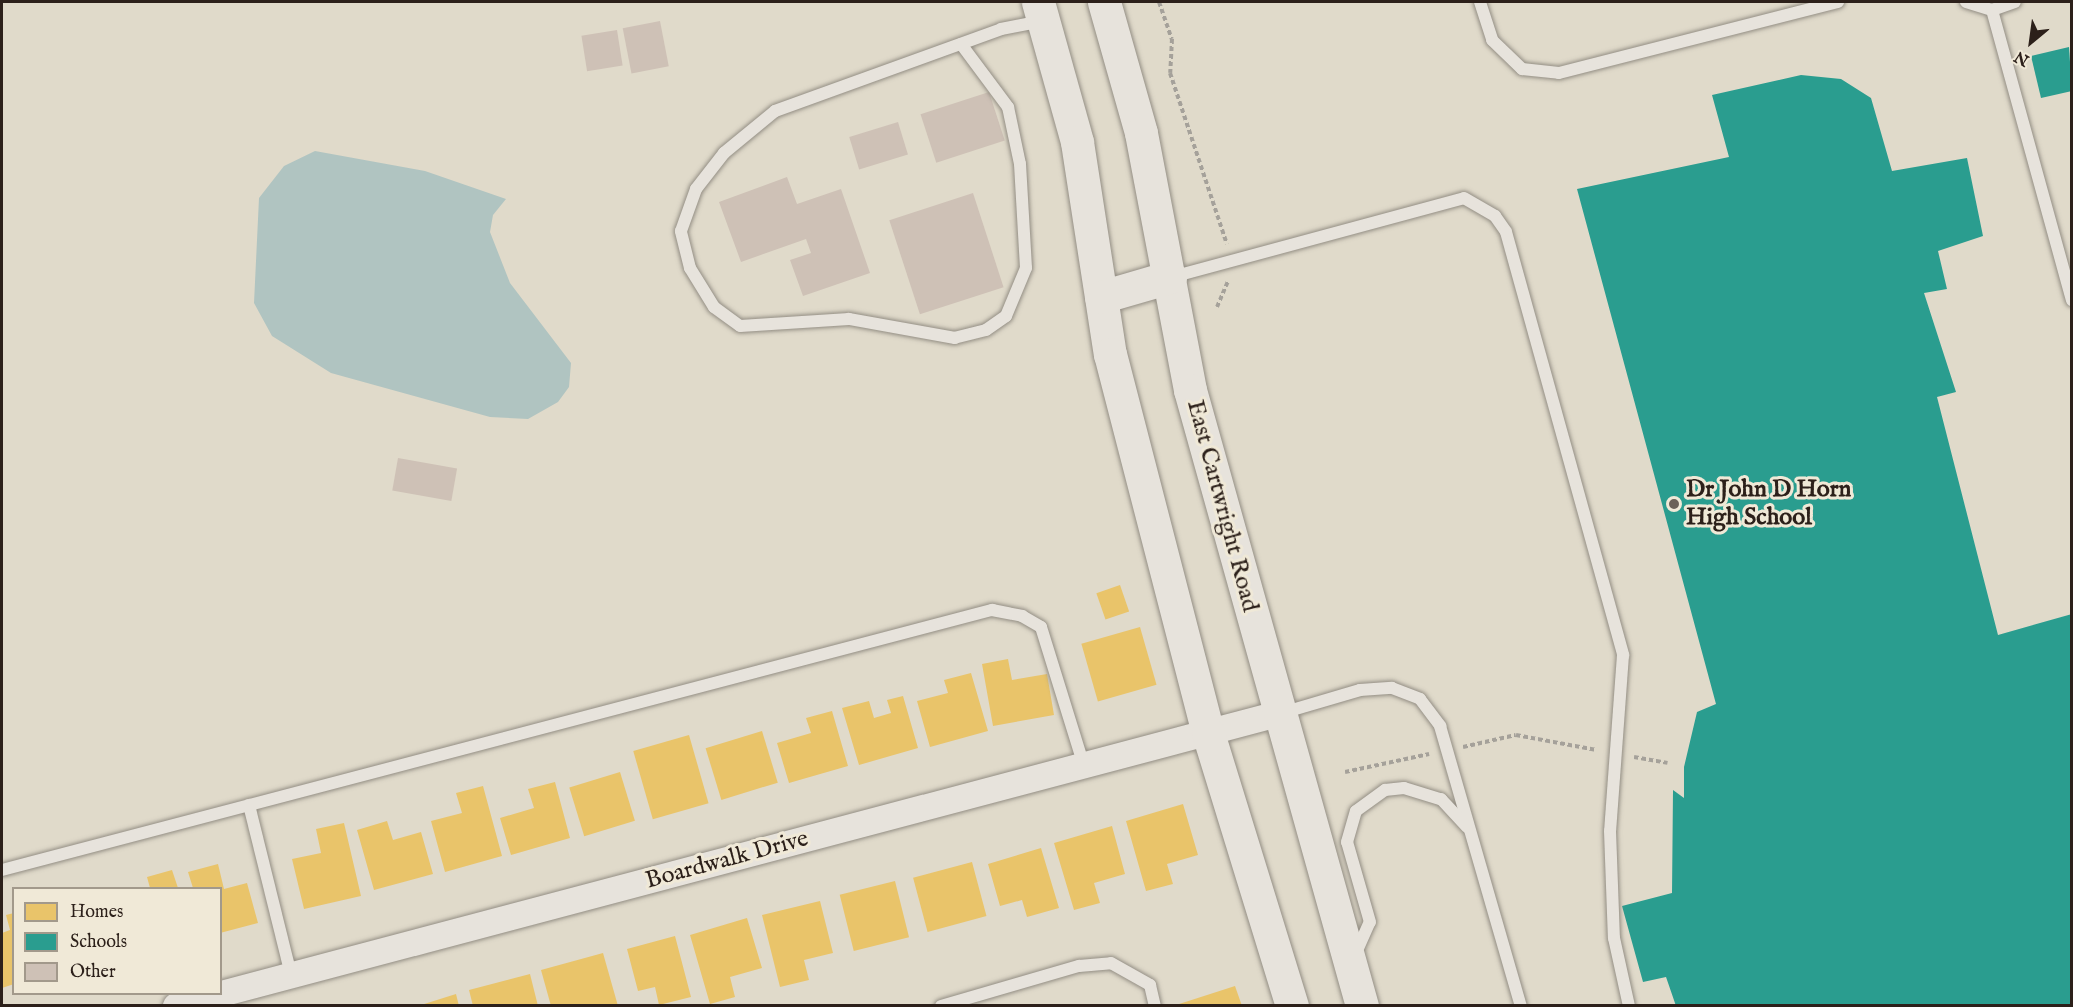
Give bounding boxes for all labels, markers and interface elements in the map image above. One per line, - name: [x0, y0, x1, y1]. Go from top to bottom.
- north arrow: [2001, 12, 2061, 72]
- text: N: [2011, 46, 2033, 70]
- street label: East Cartwright Road: [1180, 397, 1264, 615]
- place label: Dr John D Horn High School: [1686, 476, 1851, 532]
- marker: Dr John D Horn High School: [1667, 497, 1681, 511]
- street label: Boardwalk Drive: [642, 824, 812, 896]
- legend: [12, 887, 222, 995]
- text: Homes: [70, 901, 123, 924]
- text: Schools: [70, 931, 127, 954]
- text: Other: [70, 961, 116, 984]

